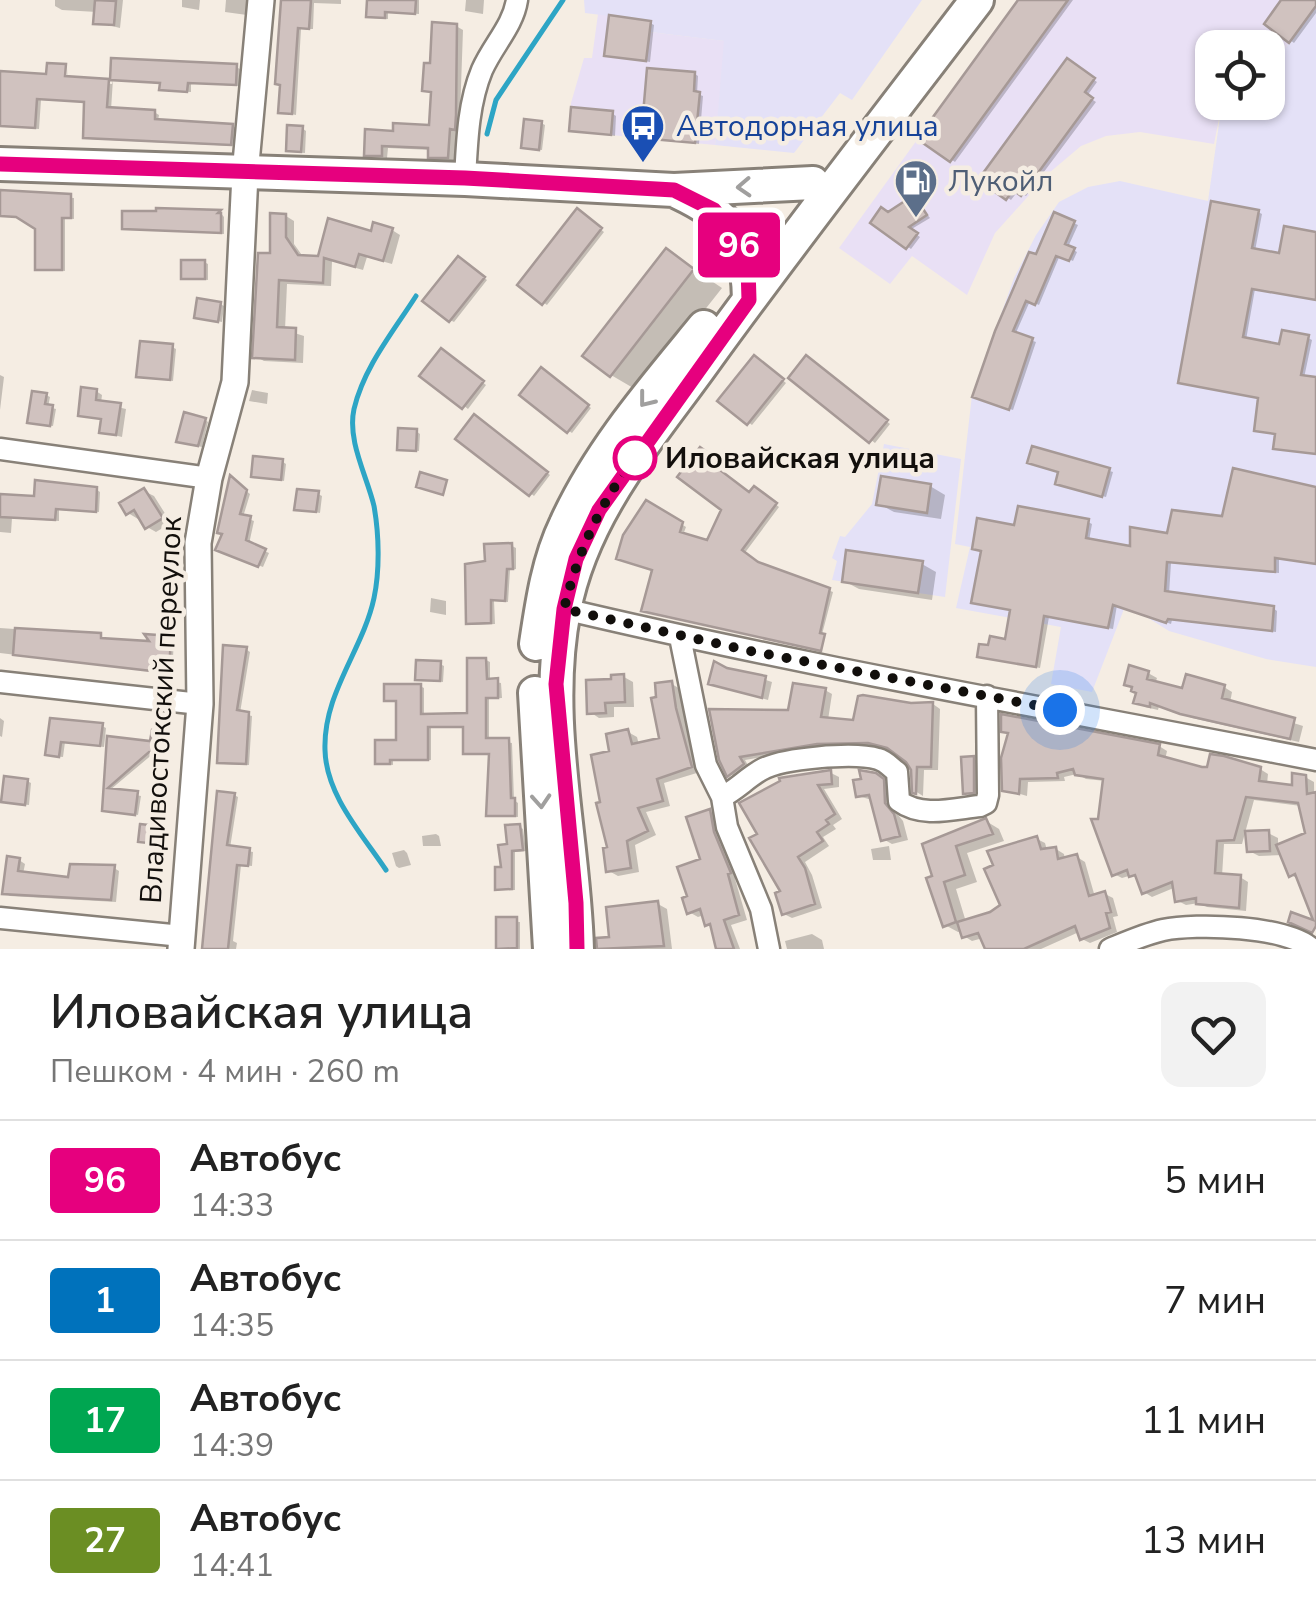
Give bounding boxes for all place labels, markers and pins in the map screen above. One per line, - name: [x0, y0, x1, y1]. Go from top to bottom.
- bus stop icon: Автодорная улица: [620, 103, 666, 164]
- place label: Автодорная улица: [676, 106, 939, 147]
- fuel station icon: Лукойл: [893, 158, 939, 219]
- place label: Лукойл: [948, 161, 1053, 202]
- marker: Иловайская улица: [614, 437, 656, 479]
- place label: Иловайская улица: [665, 438, 935, 479]

